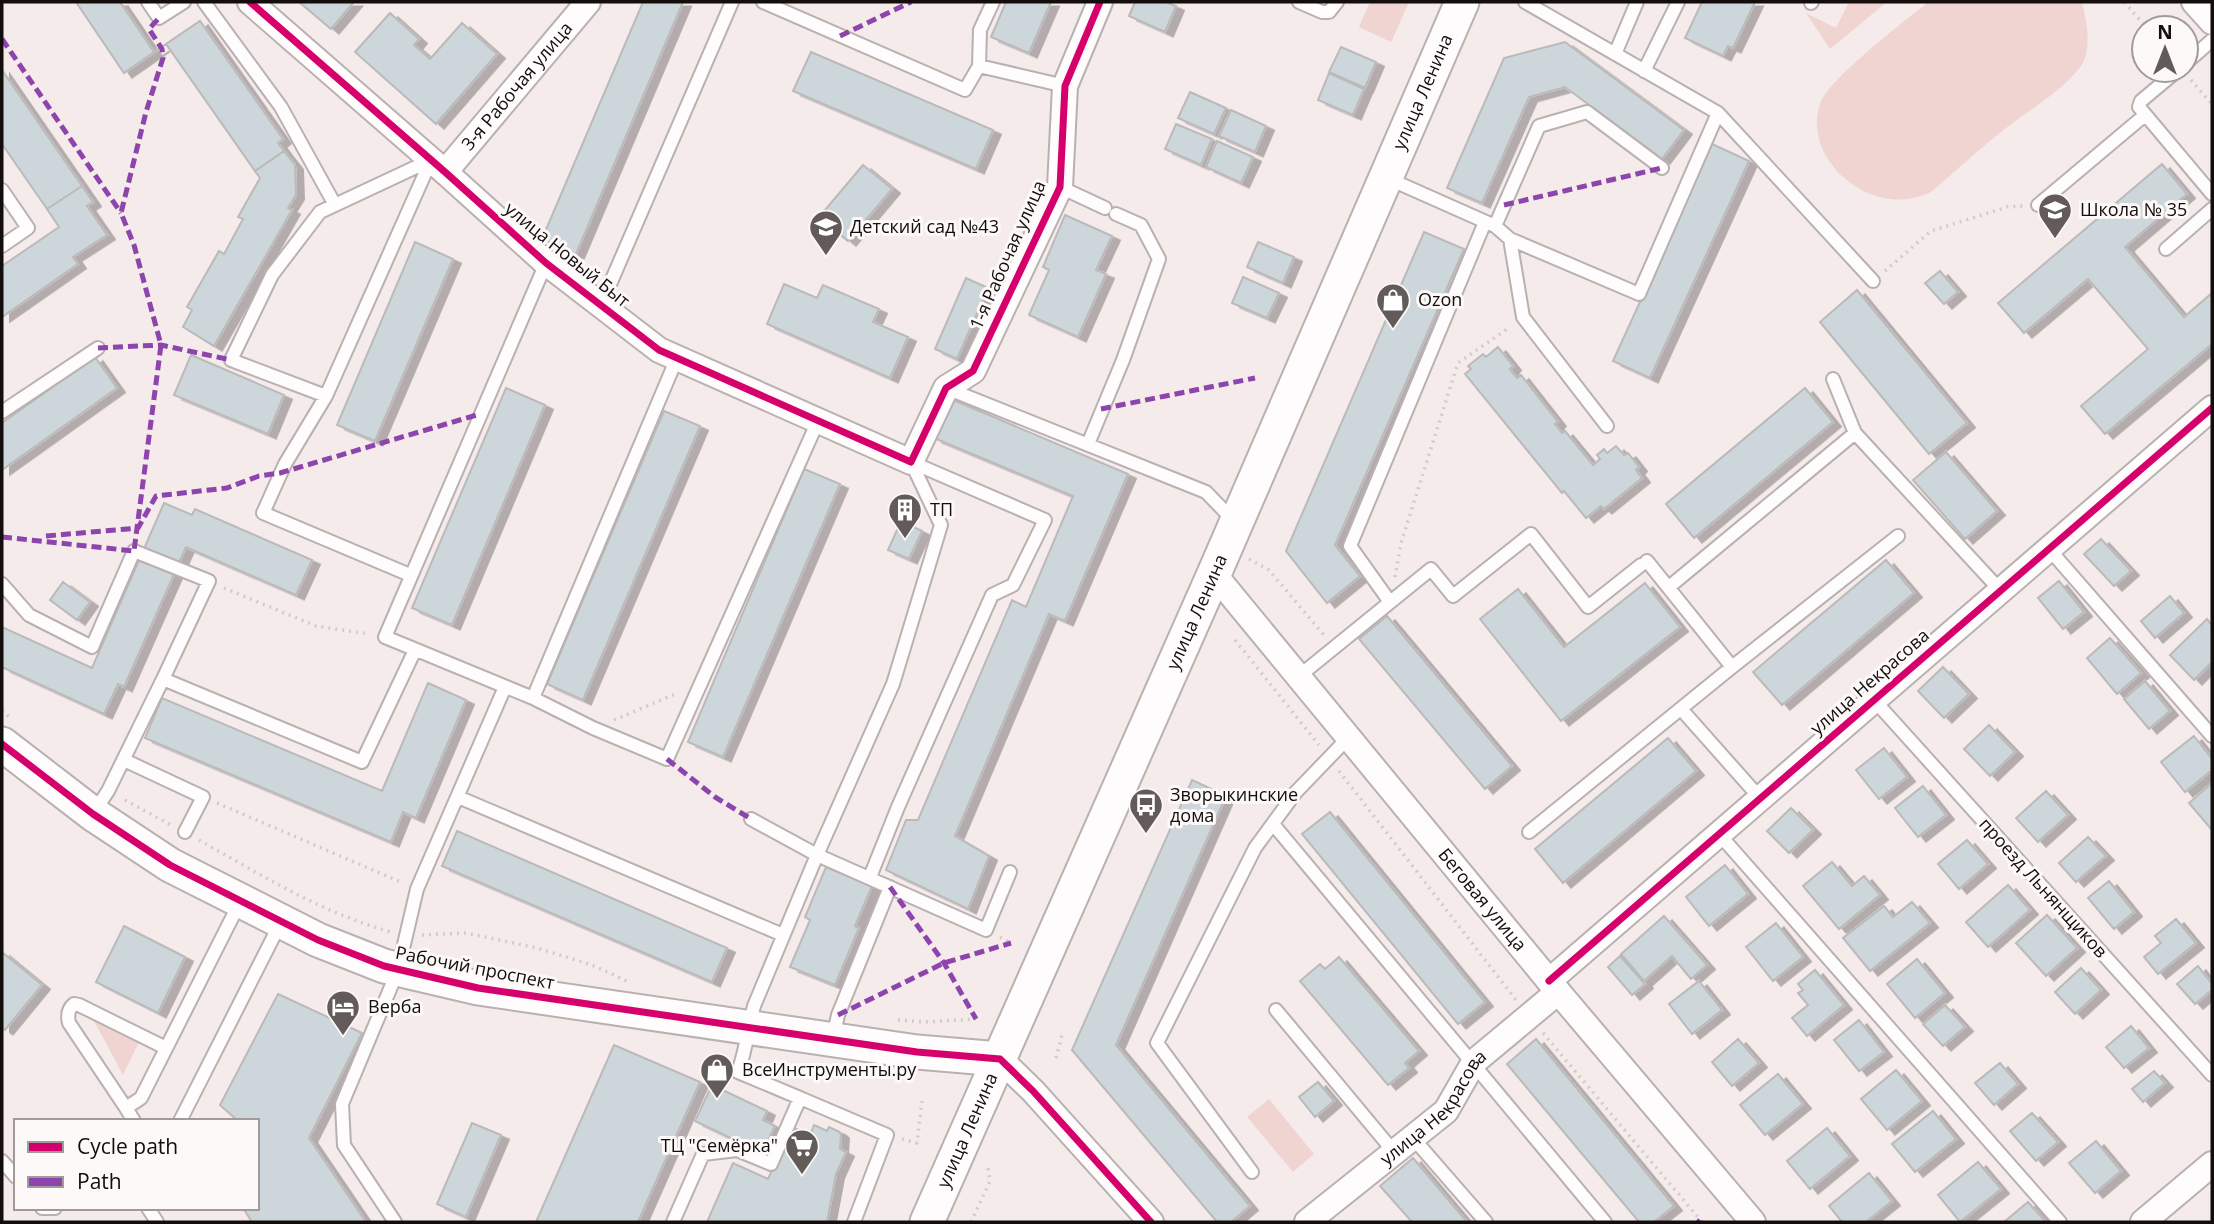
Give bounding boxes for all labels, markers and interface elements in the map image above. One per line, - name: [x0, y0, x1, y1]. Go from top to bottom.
- north arrow: [2130, 14, 2200, 84]
- street label: 3-я Рабочая улица: [455, 16, 577, 155]
- text: N: [2157, 19, 2173, 45]
- street label: улица Ленина: [1386, 30, 1458, 153]
- street label: 1-я Рабочая улица: [963, 176, 1051, 333]
- school or university icon: Школа № 35: [2036, 191, 2074, 240]
- street label: улица Новый Быт: [500, 196, 636, 312]
- place label: Школа № 35: [2080, 197, 2187, 221]
- school or university icon: Детский сад №43: [807, 208, 845, 257]
- place label: Детский сад №43: [850, 214, 999, 238]
- shop icon: Ozon: [1374, 281, 1412, 330]
- place label: Ozon: [1418, 287, 1462, 311]
- building icon: ТП: [886, 491, 924, 540]
- place label: ТП: [930, 497, 953, 521]
- street label: улица Ленина: [1160, 550, 1232, 673]
- street label: улица Некрасова: [1805, 623, 1934, 740]
- place label: Зворыкинские дома: [1170, 782, 1298, 827]
- bus stop icon: Зворыкинские дома: [1127, 786, 1165, 835]
- street label: проезд Льнянщиков: [1974, 812, 2113, 963]
- street label: Беговая улица: [1433, 843, 1533, 956]
- street label: Рабочий проспект: [394, 940, 557, 994]
- hotel icon: Верба: [324, 988, 362, 1037]
- place label: Верба: [368, 994, 421, 1018]
- street label: улица Некрасова: [1375, 1044, 1491, 1170]
- shop icon: ВсеИнструменты.ру: [698, 1051, 736, 1100]
- place label: ВсеИнструменты.ру: [742, 1057, 917, 1081]
- street label: улица Ленина: [931, 1069, 1003, 1192]
- legend: [14, 1119, 259, 1210]
- supermarket icon: ТЦ "Семёрка": [783, 1127, 821, 1176]
- text: Cycle path: [77, 1132, 178, 1160]
- place label: ТЦ "Семёрка": [661, 1133, 778, 1157]
- text: Path: [77, 1167, 122, 1195]

